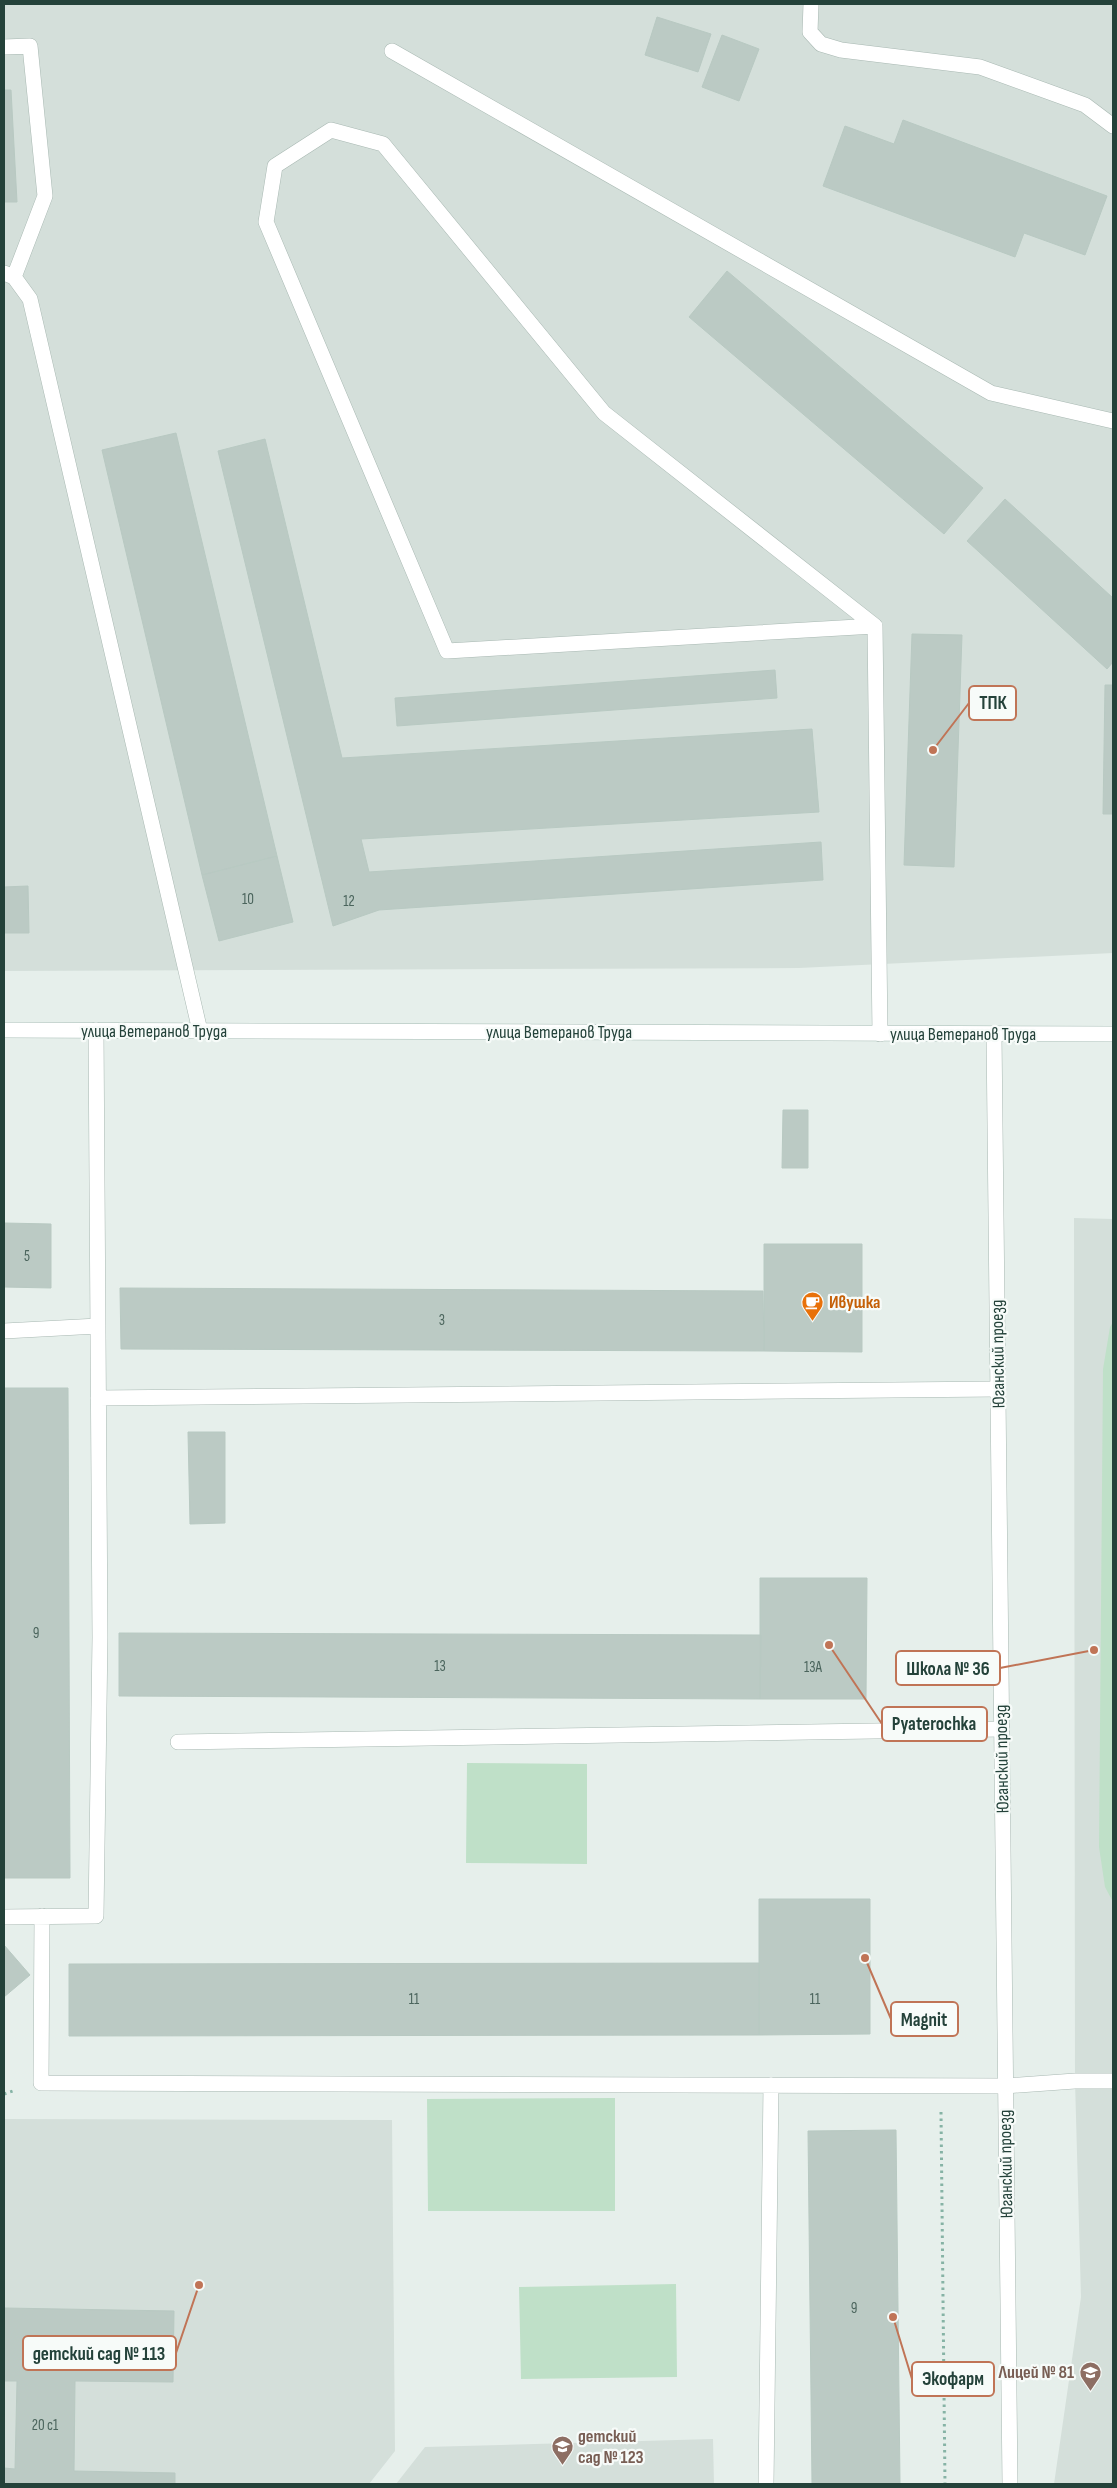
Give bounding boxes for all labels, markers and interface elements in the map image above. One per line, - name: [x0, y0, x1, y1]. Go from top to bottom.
- callout: ТПК: [969, 686, 1016, 720]
- text: ТПК: [979, 692, 1008, 715]
- house number: 10: [242, 890, 254, 909]
- house number: 12: [343, 892, 355, 911]
- street label: улица Ветеранов Труда: [81, 1021, 227, 1042]
- street label: улица Ветеранов Труда: [486, 1022, 632, 1043]
- street label: улица Ветеранов Труда: [890, 1024, 1036, 1045]
- house number: 5: [24, 1247, 30, 1266]
- cafe icon: Ивушка: [801, 1290, 825, 1321]
- place label: Ивушка: [829, 1292, 880, 1313]
- street label: Юганский проезд: [987, 1299, 1009, 1409]
- house number: 3: [439, 1311, 445, 1330]
- house number: 9: [33, 1624, 39, 1643]
- callout: Школа № 36: [896, 1651, 1000, 1685]
- house number: 13: [434, 1657, 446, 1676]
- house number: 13А: [804, 1658, 823, 1677]
- text: Школа № 36: [906, 1658, 990, 1681]
- street label: Юганский проезд: [991, 1704, 1013, 1814]
- callout: Pyaterochka: [882, 1707, 987, 1741]
- text: Pyaterochka: [892, 1713, 976, 1736]
- house number: 11: [409, 1990, 420, 2009]
- house number: 11: [810, 1990, 821, 2009]
- callout: Magnit: [891, 2002, 958, 2036]
- text: Magnit: [901, 2009, 947, 2032]
- street label: Юганский проезд: [995, 2109, 1017, 2219]
- house number: 9: [851, 2299, 857, 2318]
- callout: детский сад № 113: [23, 2336, 176, 2370]
- text: детский сад № 113: [33, 2343, 165, 2366]
- school or university icon: Лицей № 81: [1078, 2360, 1102, 2391]
- callout: Экофарм: [912, 2362, 994, 2396]
- place label: Лицей № 81: [998, 2362, 1074, 2383]
- text: Экофарм: [922, 2368, 984, 2391]
- house number: 20 с1: [32, 2416, 59, 2435]
- place label: детский сад № 123: [578, 2426, 644, 2468]
- school or university icon: детский сад № 123: [550, 2434, 574, 2465]

